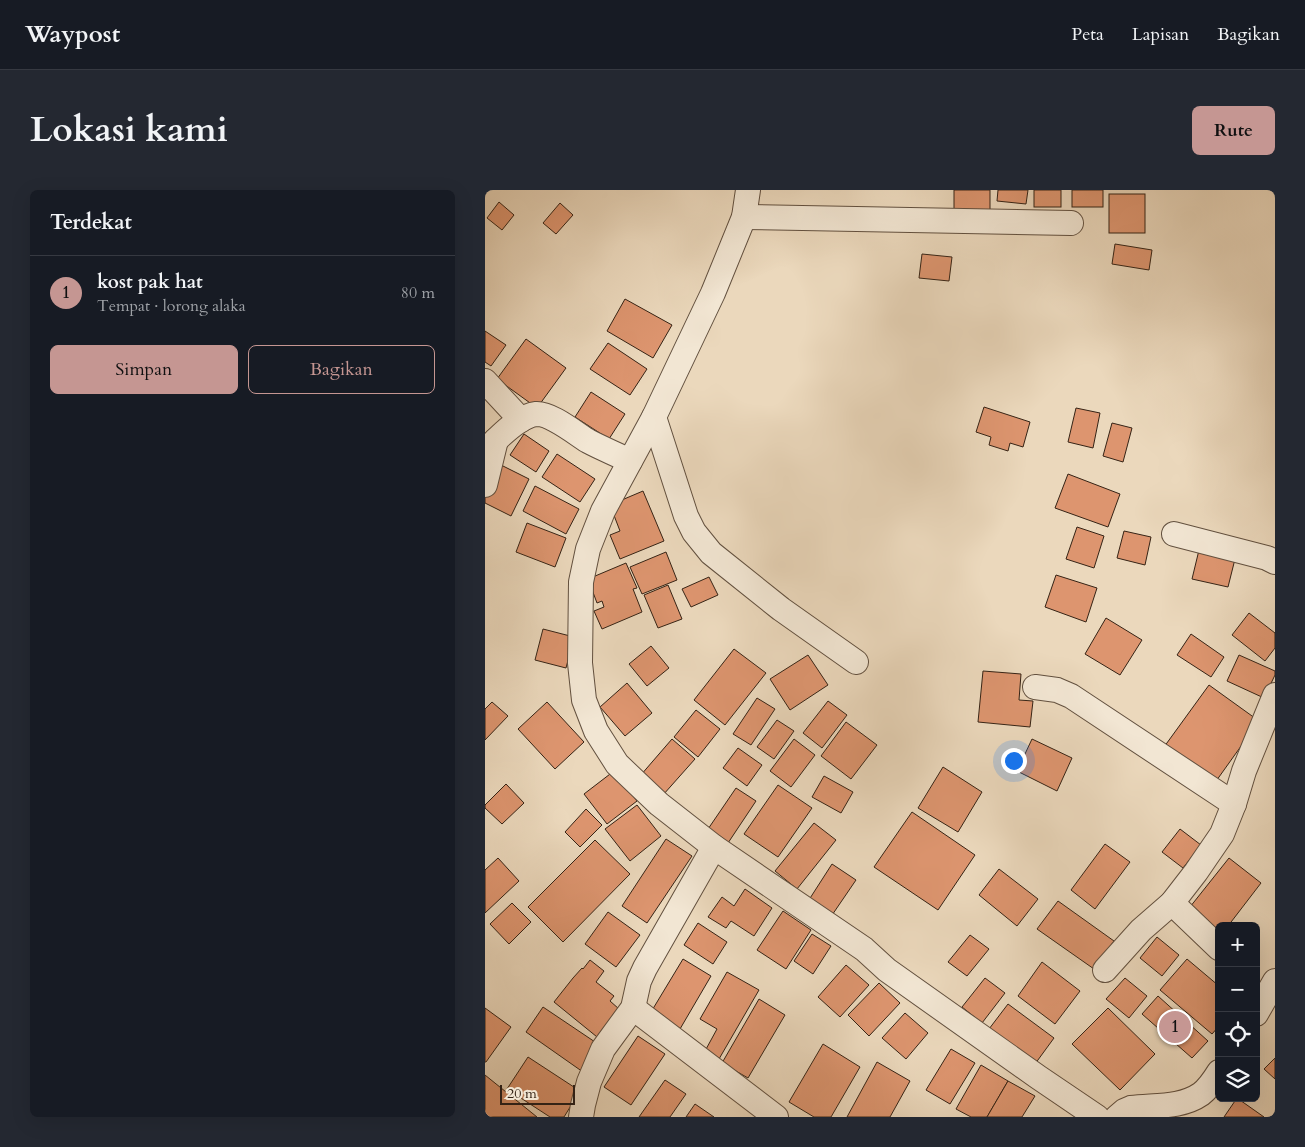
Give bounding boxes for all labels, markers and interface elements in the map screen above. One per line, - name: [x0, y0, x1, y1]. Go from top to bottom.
- text: Waypost: [25, 18, 120, 51]
- text: Peta: [1072, 22, 1104, 47]
- text: Lapisan: [1132, 22, 1189, 47]
- text: Bagikan: [1217, 22, 1280, 47]
- text: Lokasi kami: [30, 106, 228, 154]
- button: Rute: [1192, 106, 1275, 155]
- text: Terdekat: [50, 208, 132, 237]
- text: kost pak hat: [97, 269, 203, 295]
- text: 1: [62, 282, 70, 304]
- text: 80 m: [401, 282, 435, 304]
- text: Tempat · lorong alaka: [97, 295, 246, 317]
- button: Simpan: [50, 345, 238, 394]
- button: Bagikan: [248, 345, 435, 394]
- your location: [1001, 748, 1027, 774]
- map controls: [1215, 922, 1260, 1102]
- button: +: [1215, 922, 1260, 967]
- button: −: [1215, 967, 1260, 1012]
- pin: 1: [1159, 1008, 1191, 1046]
- button: locate: [1215, 1012, 1260, 1057]
- button: layers: [1215, 1057, 1260, 1102]
- scale bar: [500, 1082, 575, 1105]
- text: 20 m: [507, 1084, 537, 1103]

